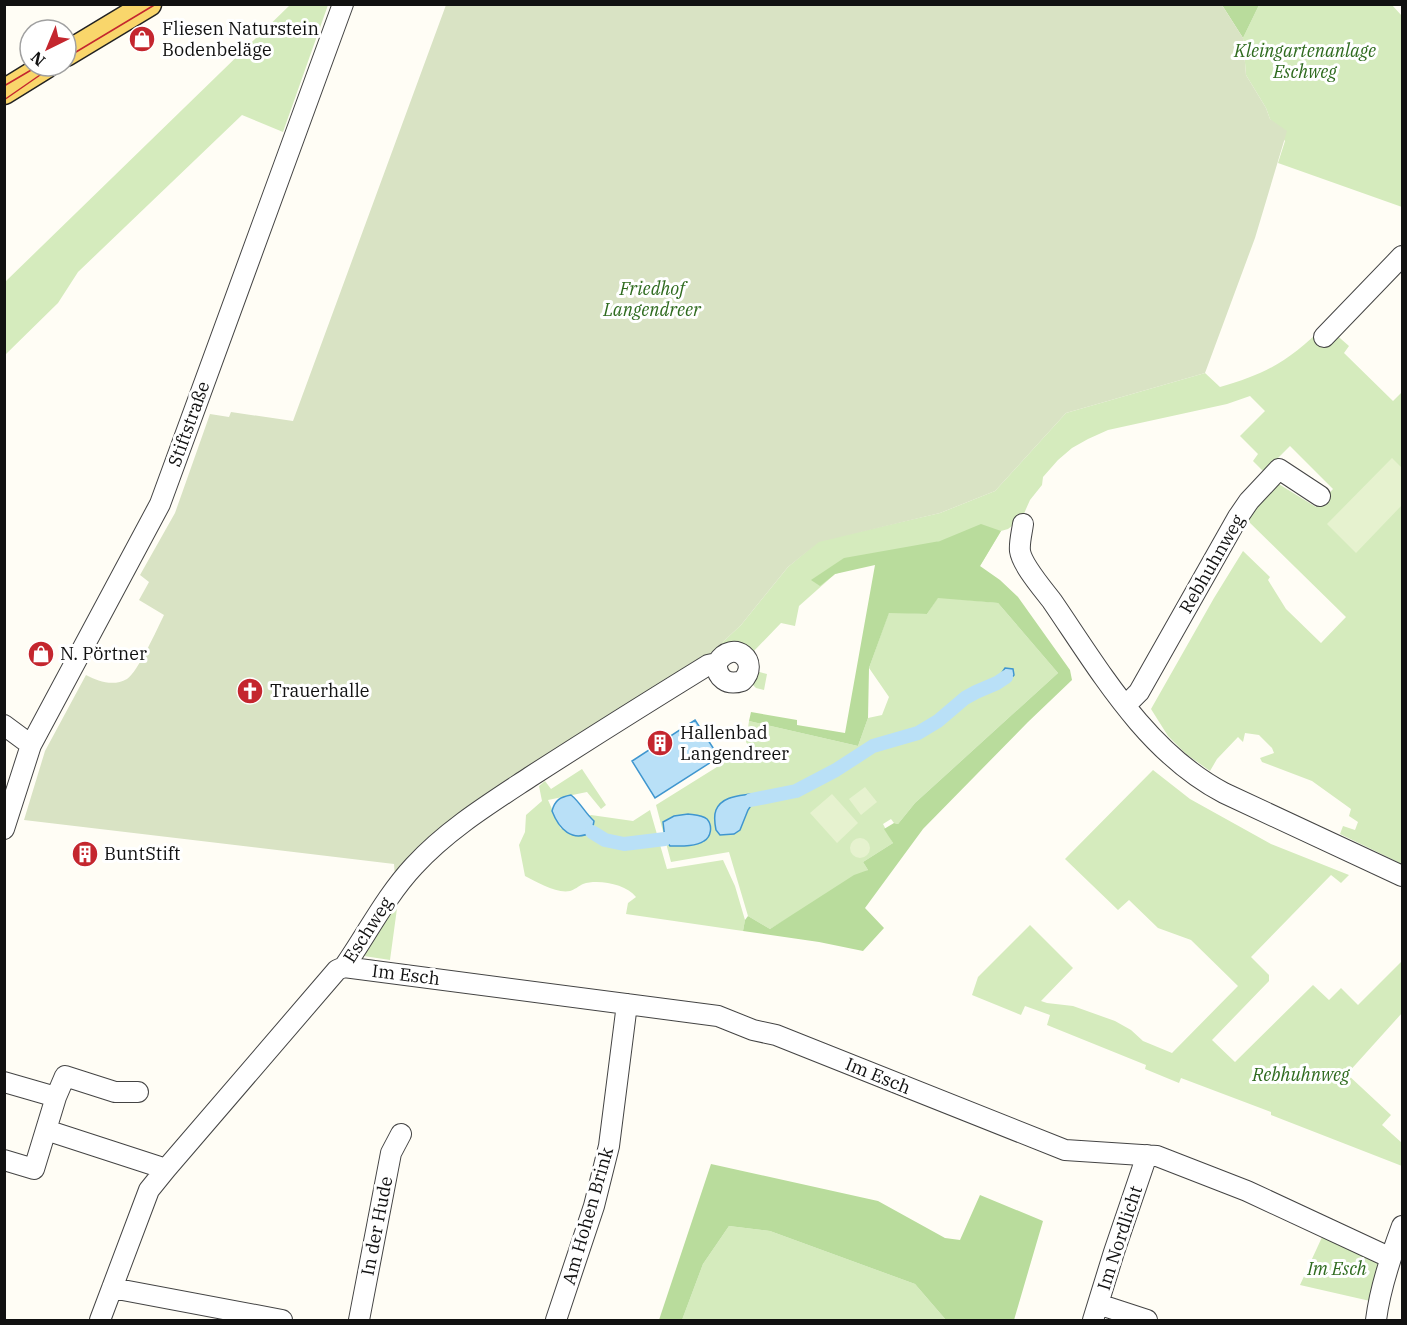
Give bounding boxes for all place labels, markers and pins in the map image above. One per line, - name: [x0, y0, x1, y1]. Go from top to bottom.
- place label: Fliesen Naturstein Bodenbeläge: [162, 17, 319, 61]
- shop icon: Fliesen Naturstein Bodenbeläge: [127, 24, 157, 54]
- shop icon: N. Pörtner: [26, 639, 56, 669]
- place label: N. Pörtner: [60, 642, 147, 665]
- church icon: Trauerhalle: [235, 676, 265, 706]
- place label: Trauerhalle: [270, 679, 369, 702]
- place label: Hallenbad Langendreer: [680, 721, 789, 765]
- building icon: Hallenbad Langendreer: [645, 728, 675, 758]
- building icon: BuntStift: [70, 839, 100, 869]
- place label: BuntStift: [104, 842, 180, 865]

